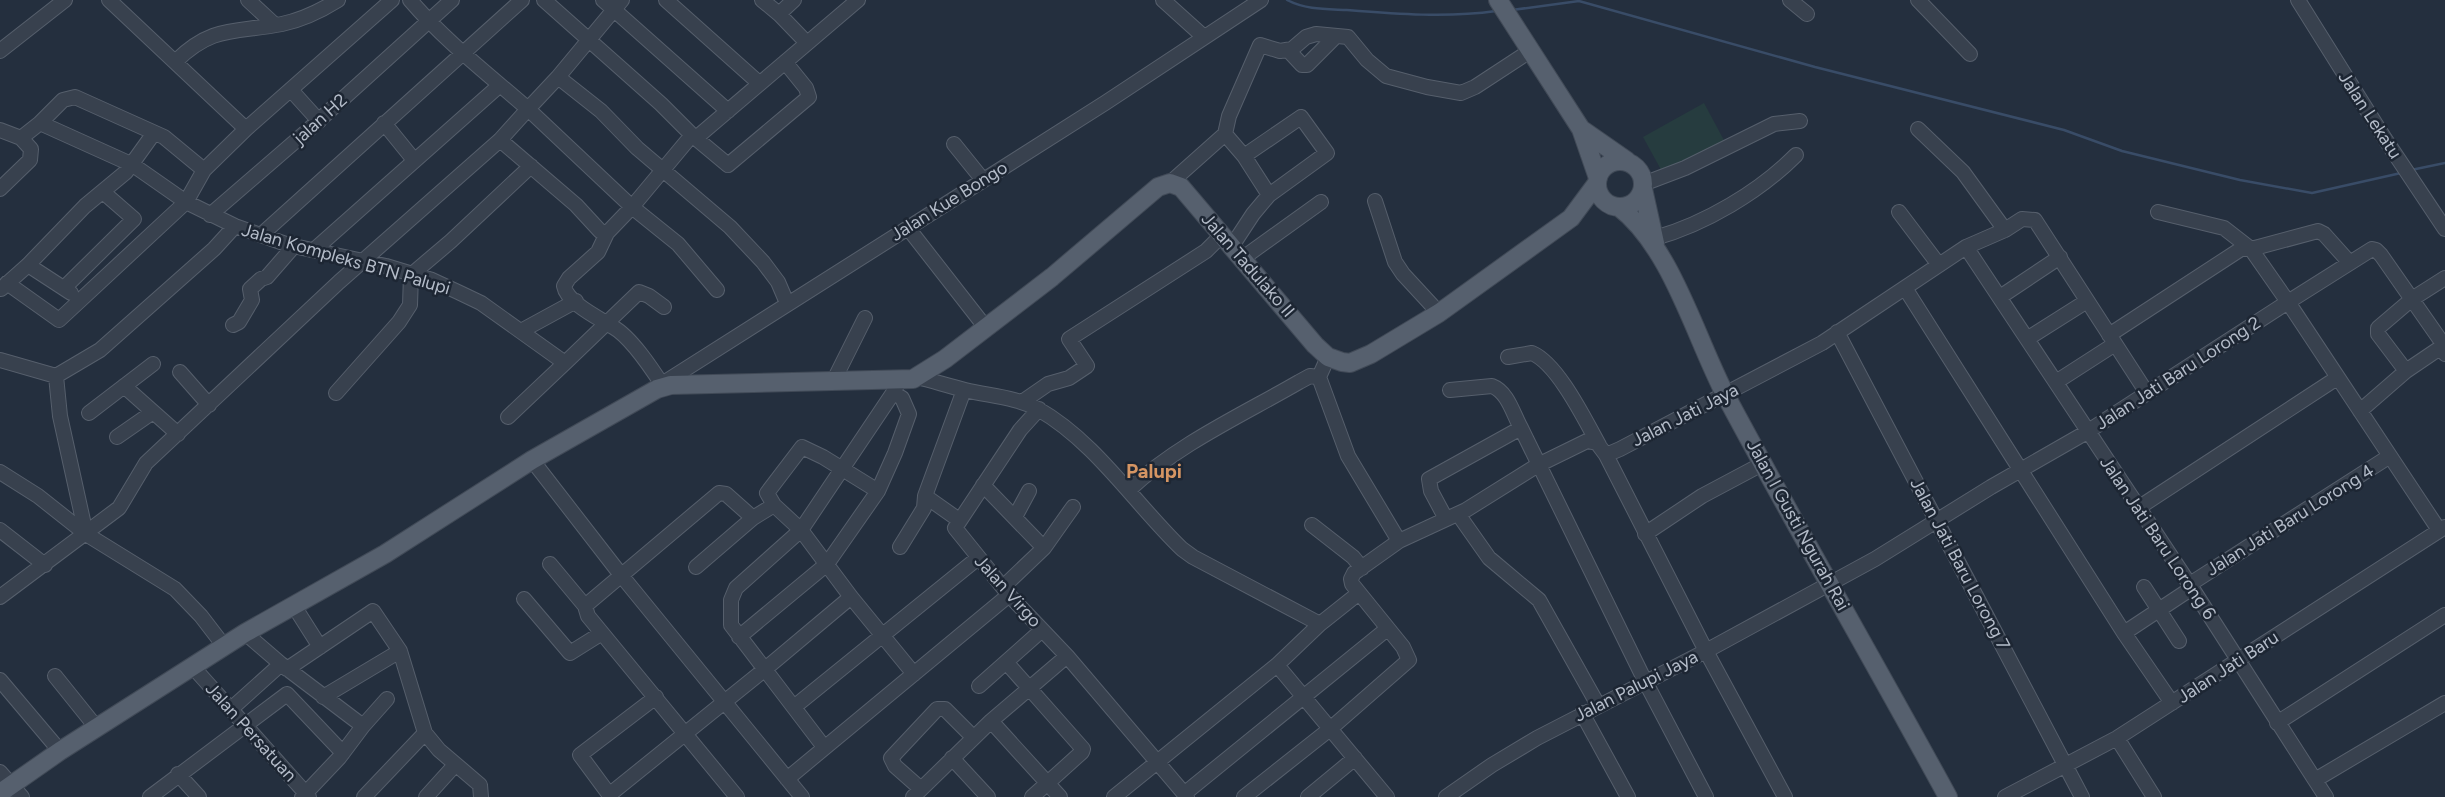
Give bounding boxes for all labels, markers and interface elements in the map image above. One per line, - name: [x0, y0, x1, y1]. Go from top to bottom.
- street label: Jalan Lekatu: [2334, 67, 2406, 163]
- street label: jalan H2: [288, 89, 352, 150]
- street label: Jalan Kue Bongo: [886, 156, 1012, 246]
- street label: Jalan Tadulako II: [1197, 208, 1299, 322]
- street label: Jalan Kompleks BTN Palupi: [239, 219, 453, 299]
- street label: Jalan Jati Baru Lorong 2: [2091, 311, 2265, 435]
- street label: Jalan Jati Jaya: [1628, 379, 1742, 451]
- street label: Jalan I Gusti Ngurah Rai: [1742, 436, 1854, 614]
- street label: Jalan Jati Baru Lorong 6: [2095, 452, 2221, 624]
- district label: Palupi: [1126, 459, 1182, 483]
- street label: Jalan Jati Baru Lorong 4: [2202, 459, 2378, 581]
- street label: Jalan Jati Baru Lorong 7: [1905, 474, 2015, 654]
- street label: Jalan Virgo: [970, 550, 1046, 632]
- street label: Jalan Jati Baru: [2173, 626, 2283, 708]
- street label: Jalan Palupi Jaya: [1571, 645, 1701, 727]
- street label: Jalan Persatuan: [201, 678, 301, 786]

